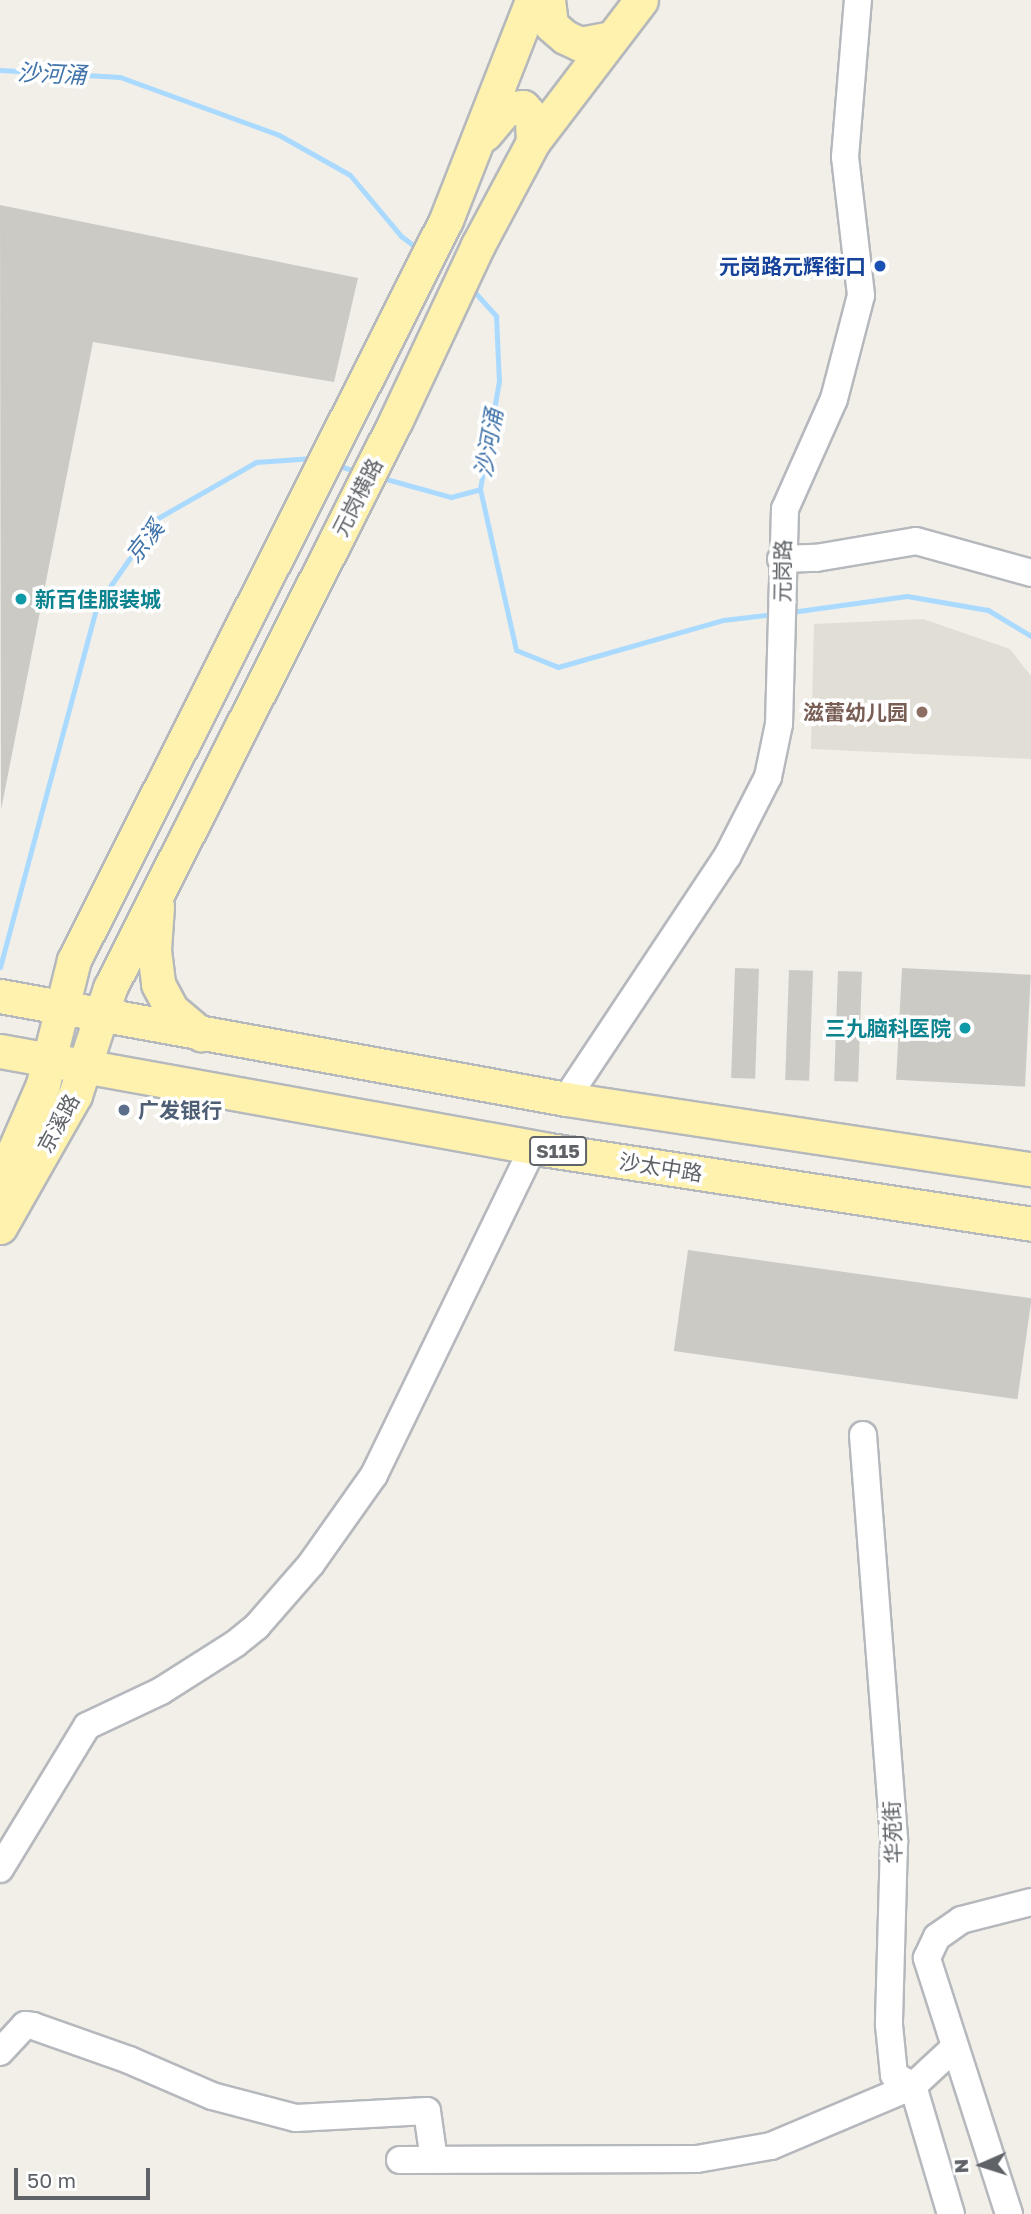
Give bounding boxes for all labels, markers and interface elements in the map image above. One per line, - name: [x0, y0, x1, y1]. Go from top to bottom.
- water label: 沙河涌: [17, 57, 87, 89]
- place label: 元岗路元辉街口: [719, 253, 866, 279]
- marker: 元岗路元辉街口: [872, 258, 888, 274]
- water label: 沙河涌: [468, 407, 508, 479]
- street label: 元岗横路: [327, 454, 387, 540]
- water label: 京溪: [119, 514, 169, 568]
- street label: 元岗路: [769, 539, 795, 603]
- place label: 新百佳服装城: [35, 586, 161, 612]
- marker: 新百佳服装城: [13, 591, 29, 607]
- place label: 滋蕾幼儿园: [803, 699, 908, 725]
- marker: 滋蕾幼儿园: [914, 704, 930, 720]
- place label: 三九脑科医院: [825, 1015, 951, 1041]
- marker: 三九脑科医院: [957, 1020, 973, 1036]
- street label: 京溪路: [32, 1089, 84, 1157]
- place label: 广发银行: [138, 1097, 222, 1123]
- marker: 广发银行: [116, 1102, 132, 1118]
- road number: S115: [528, 1135, 588, 1166]
- street label: 沙太中路: [618, 1148, 704, 1186]
- street label: 华苑街: [878, 1800, 906, 1864]
- north arrow: [947, 2130, 1017, 2200]
- scale bar: [18, 2154, 154, 2198]
- text: N: [949, 2158, 972, 2174]
- text: 50 m: [27, 2167, 76, 2193]

